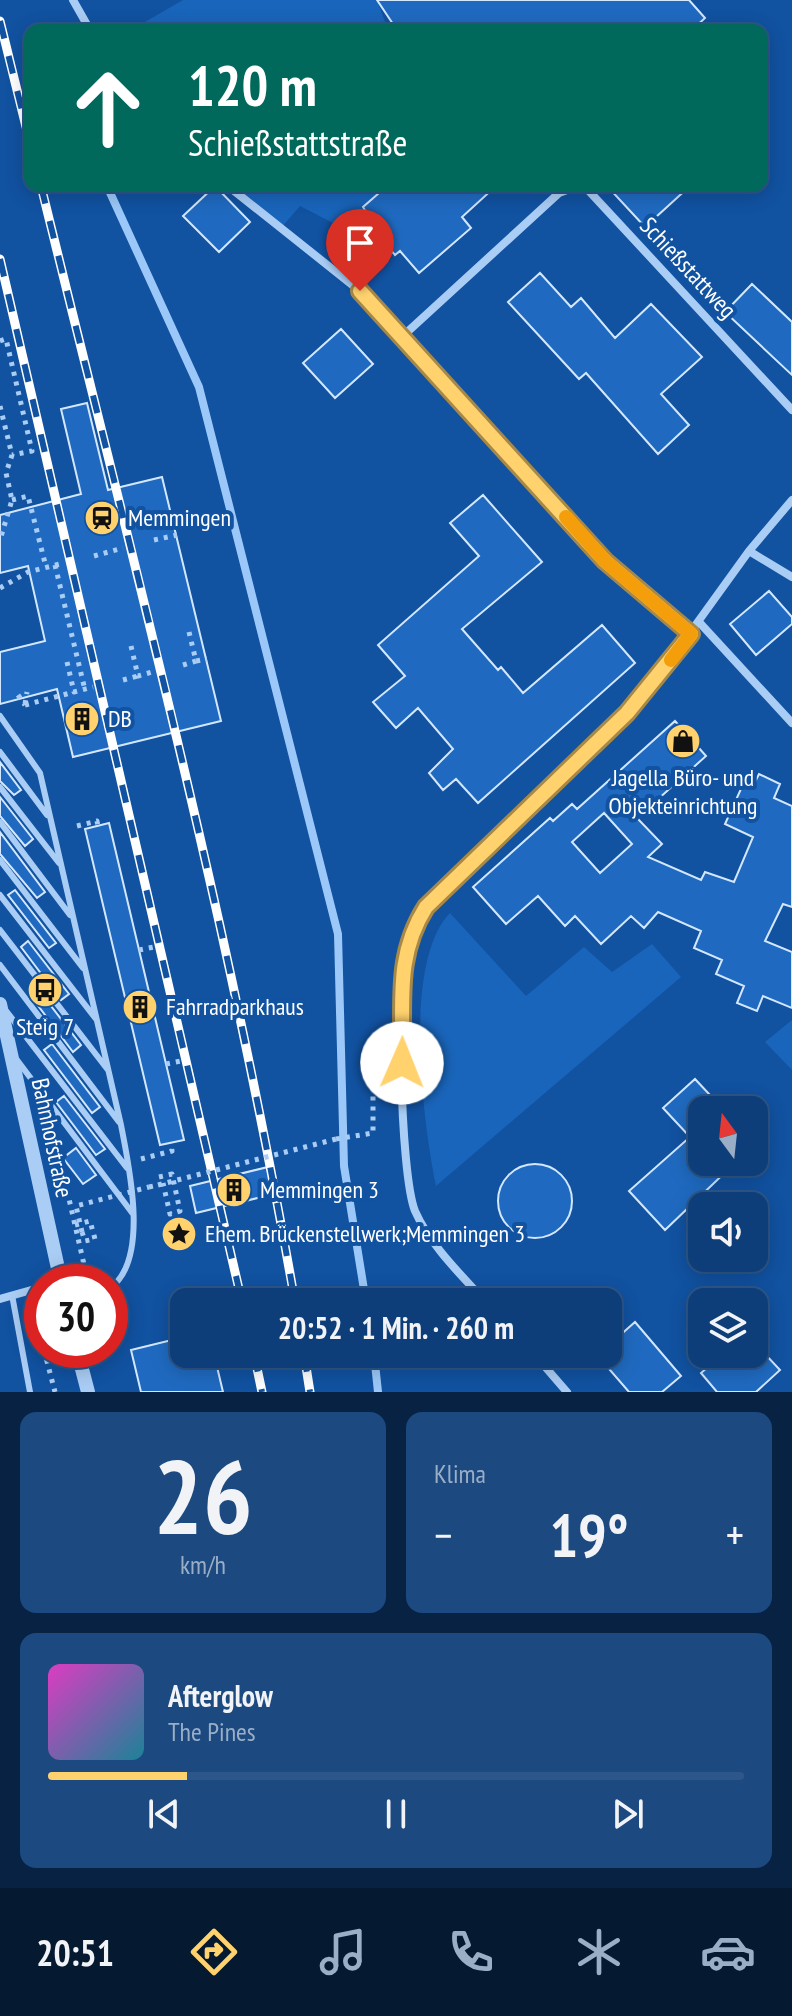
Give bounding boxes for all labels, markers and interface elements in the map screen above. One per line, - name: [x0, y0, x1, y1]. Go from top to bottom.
- text: 120 m: [188, 49, 317, 121]
- icon: ahead: [56, 56, 160, 160]
- text: Schießstattstraße: [188, 119, 407, 166]
- pin: [326, 209, 394, 291]
- street label: Schießstattweg: [633, 210, 743, 325]
- icon: arrive: [338, 221, 382, 265]
- station icon: Memmingen: [83, 499, 121, 537]
- place label: Memmingen: [128, 502, 231, 533]
- building icon: DB: [63, 700, 101, 738]
- place label: DB: [108, 703, 132, 734]
- shop icon: Jagella Büro- und Objekteinrichtung: [664, 722, 702, 760]
- place label: Jagella Büro- und Objekteinrichtung: [609, 762, 757, 821]
- bus stop icon: Steig 7: [26, 971, 64, 1009]
- building icon: Fahrradparkhaus: [121, 988, 159, 1026]
- place label: Fahrradparkhaus: [166, 991, 304, 1022]
- place label: Steig 7: [16, 1011, 74, 1042]
- position arrow: [360, 1021, 444, 1105]
- street label: Bahnhofstraße: [25, 1075, 80, 1200]
- north arrow: [688, 1096, 768, 1176]
- map controls: [688, 1096, 768, 1368]
- building icon: Memmingen 3: [215, 1171, 253, 1209]
- place label: Memmingen 3: [260, 1174, 379, 1205]
- button: sound: [688, 1192, 768, 1272]
- place icon: Ehem. Brückenstellwerk;Memmingen 3: [160, 1215, 198, 1253]
- place label: Ehem. Brückenstellwerk;Memmingen 3: [205, 1218, 525, 1249]
- speed limit sign: 30: [24, 1264, 128, 1368]
- button: layers: [688, 1288, 768, 1368]
- text: 20:52 · 1 Min. · 260 m: [278, 1308, 514, 1347]
- text: 26: [153, 1428, 253, 1563]
- text: Klima: [434, 1457, 486, 1490]
- text: 19°: [549, 1496, 629, 1574]
- text: −: [434, 1506, 452, 1563]
- text: +: [726, 1506, 744, 1563]
- text: km/h: [180, 1548, 226, 1581]
- text: Afterglow: [168, 1676, 273, 1715]
- text: The Pines: [168, 1715, 256, 1748]
- icon: previous: [142, 1792, 186, 1836]
- icon: pause: [374, 1792, 418, 1836]
- icon: next: [606, 1792, 650, 1836]
- icon: directions: [186, 1924, 242, 1980]
- icon: music: [315, 1924, 371, 1980]
- icon: phone: [443, 1924, 499, 1980]
- icon: climate: [571, 1924, 627, 1980]
- icon: car: [700, 1924, 756, 1980]
- text: 20:51: [36, 1929, 114, 1976]

